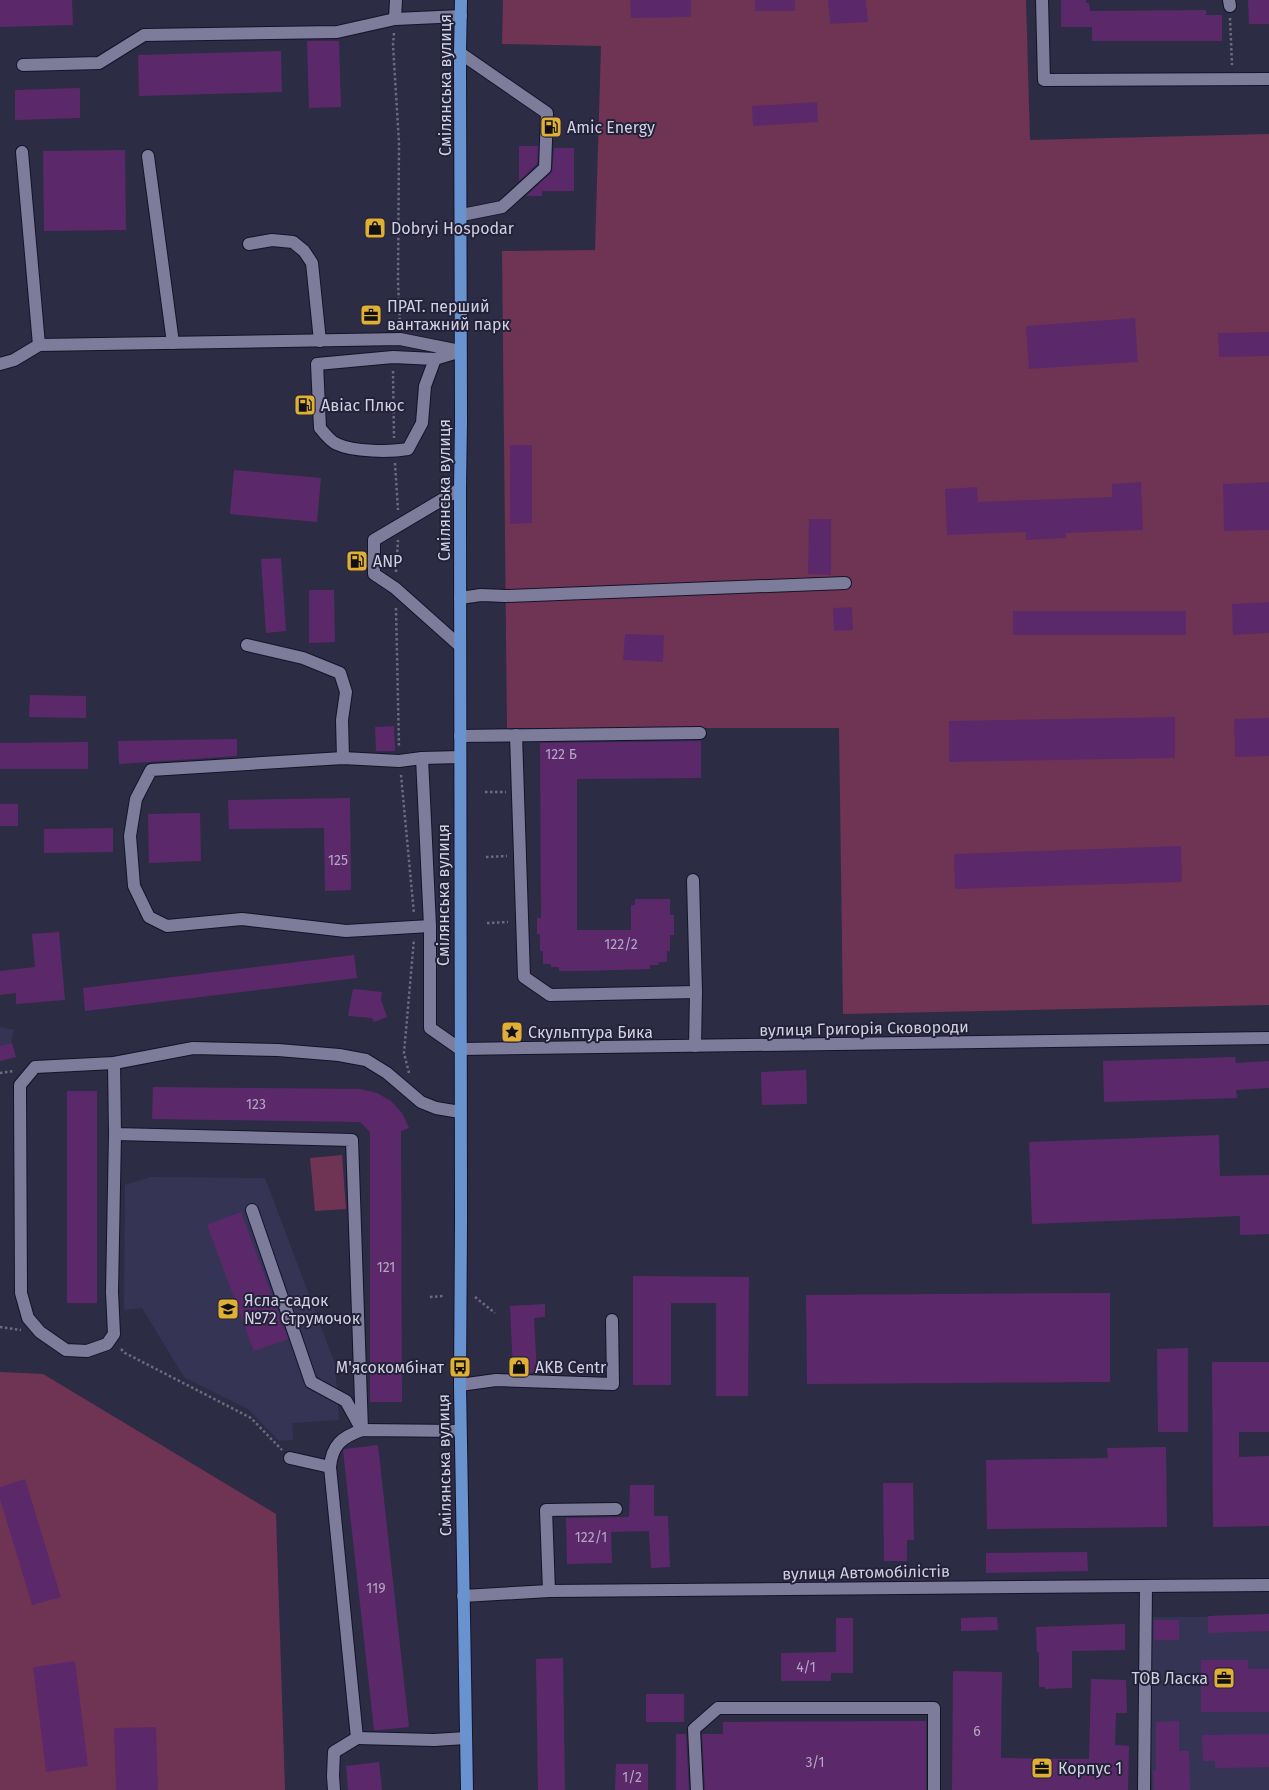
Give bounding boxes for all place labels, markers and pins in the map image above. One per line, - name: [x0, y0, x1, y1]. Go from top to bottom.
- fuel station icon: Amic Energy: [539, 115, 563, 139]
- place label: Amic Energy: [567, 118, 655, 137]
- shop icon: Dobryi Hospodar: [363, 216, 387, 240]
- place label: Dobryi Hospodar: [391, 219, 515, 238]
- place label: ПРАТ. перший вантажний парк: [387, 297, 510, 334]
- office icon: ПРАТ. перший вантажний парк: [359, 303, 383, 327]
- fuel station icon: Авіас Плюс: [293, 393, 317, 417]
- place label: Авіас Плюс: [321, 396, 405, 415]
- fuel station icon: ANP: [345, 549, 369, 573]
- place label: ANP: [373, 552, 402, 571]
- place icon: Cкульптура Бика: [500, 1020, 524, 1044]
- place label: Cкульптура Бика: [528, 1023, 653, 1042]
- place label: Ясла-садок №72 Струмочок: [244, 1291, 361, 1328]
- school or university icon: Ясла-садок №72 Струмочок: [216, 1297, 240, 1321]
- bus stop icon: М'ясокомбінат: [448, 1355, 472, 1379]
- shop icon: AKB Centr: [507, 1355, 531, 1379]
- place label: М'ясокомбінат: [336, 1358, 445, 1377]
- place label: AKB Centr: [535, 1358, 607, 1377]
- office icon: ТОВ Ласка: [1212, 1666, 1236, 1690]
- place label: ТОВ Ласка: [1132, 1669, 1208, 1688]
- office icon: Корпус 1: [1030, 1756, 1054, 1780]
- place label: Корпус 1: [1058, 1759, 1122, 1778]

